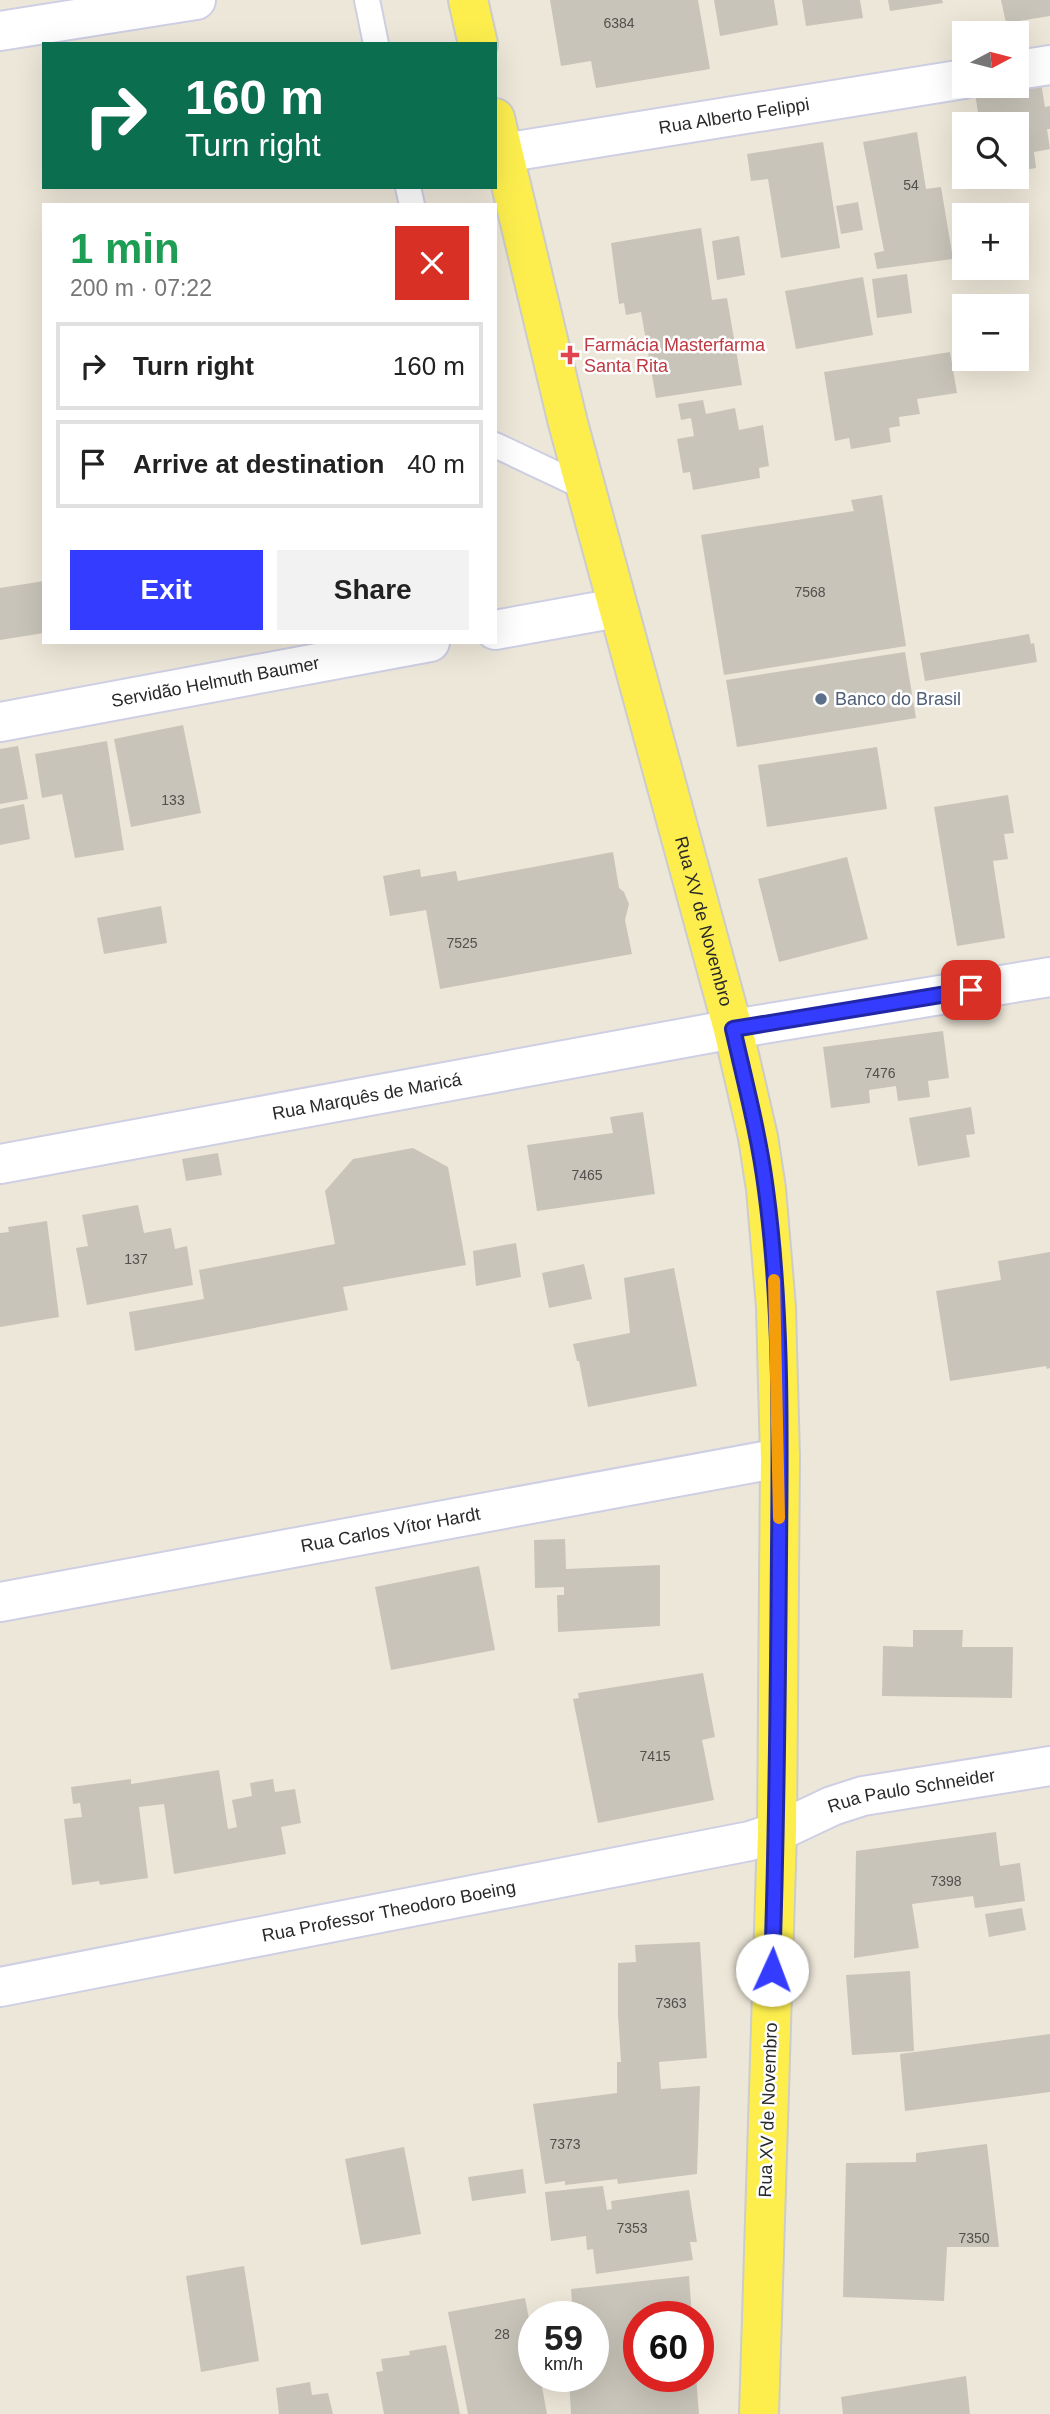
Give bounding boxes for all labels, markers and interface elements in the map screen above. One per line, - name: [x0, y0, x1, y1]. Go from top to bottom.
- house number: 6384: [603, 15, 635, 31]
- north arrow: [952, 21, 1029, 98]
- map controls: [952, 21, 1029, 371]
- icon: right: [70, 70, 161, 161]
- text: 160 m: [185, 70, 324, 124]
- street label: Rua Alberto Felippi: [657, 94, 811, 138]
- button: search: [952, 112, 1029, 189]
- text: Turn right: [185, 127, 321, 163]
- house number: 54: [903, 177, 919, 193]
- button: +: [952, 203, 1029, 280]
- text: 1 min: [70, 225, 180, 272]
- button: close: [395, 226, 469, 300]
- text: 200 m · 07:22: [70, 275, 212, 301]
- button: −: [952, 294, 1029, 371]
- place label: Farmácia Masterfarma Santa Rita: [584, 335, 766, 376]
- icon: right: [74, 347, 112, 385]
- marker: Farmácia Masterfarma Santa Rita: [562, 347, 578, 363]
- text: Turn right: [133, 351, 254, 381]
- text: 160 m: [393, 351, 465, 381]
- icon: arrive: [74, 445, 112, 483]
- text: Arrive at destination: [133, 449, 384, 479]
- text: 40 m: [407, 449, 465, 479]
- button: Exit: [70, 550, 263, 630]
- button: Share: [277, 550, 469, 630]
- house number: 7568: [794, 584, 826, 600]
- street label: Servidão Helmuth Baumer: [110, 653, 321, 711]
- place label: Banco do Brasil: [835, 689, 961, 709]
- marker: Banco do Brasil: [813, 691, 829, 707]
- house number: 133: [161, 792, 185, 808]
- street label: Rua XV de Novembro: [671, 834, 736, 1008]
- house number: 7525: [446, 935, 478, 951]
- pin: [941, 960, 1001, 1020]
- icon: arrive: [952, 971, 990, 1009]
- house number: 7476: [864, 1065, 896, 1081]
- street label: Rua Marquês de Maricá: [271, 1069, 464, 1124]
- house number: 7465: [571, 1167, 603, 1183]
- house number: 137: [124, 1251, 148, 1267]
- street label: Rua Carlos Vítor Hardt: [299, 1504, 482, 1556]
- house number: 7415: [639, 1748, 671, 1764]
- street label: Rua Paulo Schneider: [825, 1765, 997, 1817]
- house number: 7398: [930, 1873, 962, 1889]
- street label: Rua Professor Theodoro Boeing: [260, 1877, 517, 1946]
- position arrow: [735, 1933, 809, 2007]
- house number: 7363: [655, 1995, 687, 2011]
- street label: Rua XV de Novembro: [755, 2022, 781, 2198]
- house number: 7373: [549, 2136, 581, 2152]
- house number: 7353: [616, 2220, 648, 2236]
- house number: 7350: [958, 2230, 990, 2246]
- speed limit sign: 60: [623, 2301, 714, 2392]
- text: 59: [544, 2318, 583, 2357]
- house number: 28: [494, 2326, 510, 2342]
- text: km/h: [544, 2354, 583, 2374]

